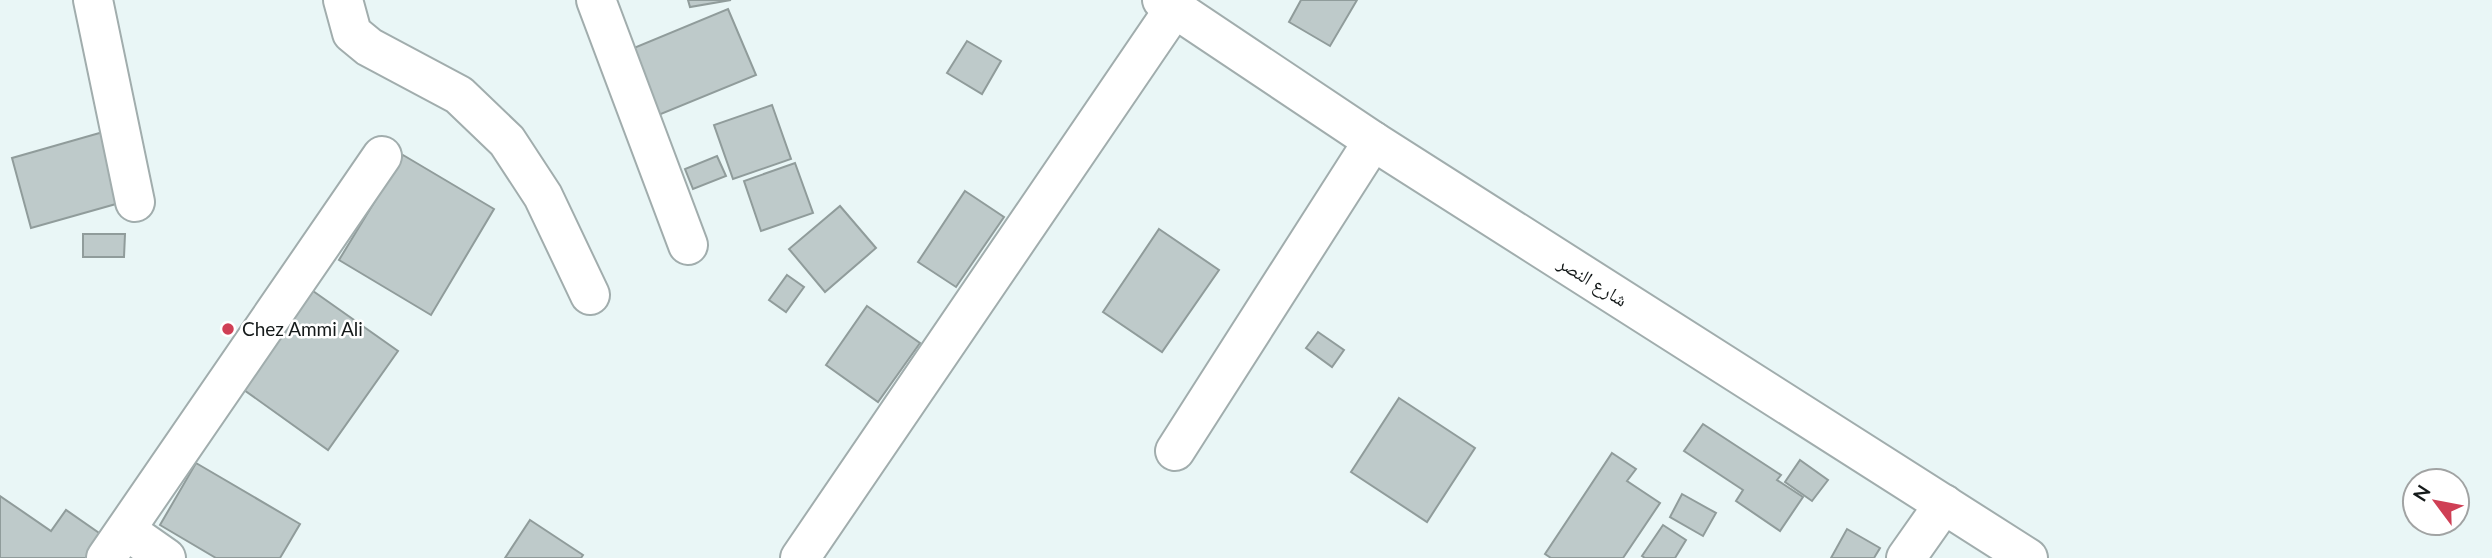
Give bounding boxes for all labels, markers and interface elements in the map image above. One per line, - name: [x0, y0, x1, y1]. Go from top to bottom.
- street label: شارع النصر: [1553, 250, 1632, 312]
- place label: Chez Ammi Ali: [242, 317, 363, 340]
- marker: Chez Ammi Ali: [220, 321, 236, 337]
- north arrow: [2401, 467, 2471, 537]
- text: N: [2408, 480, 2435, 505]

